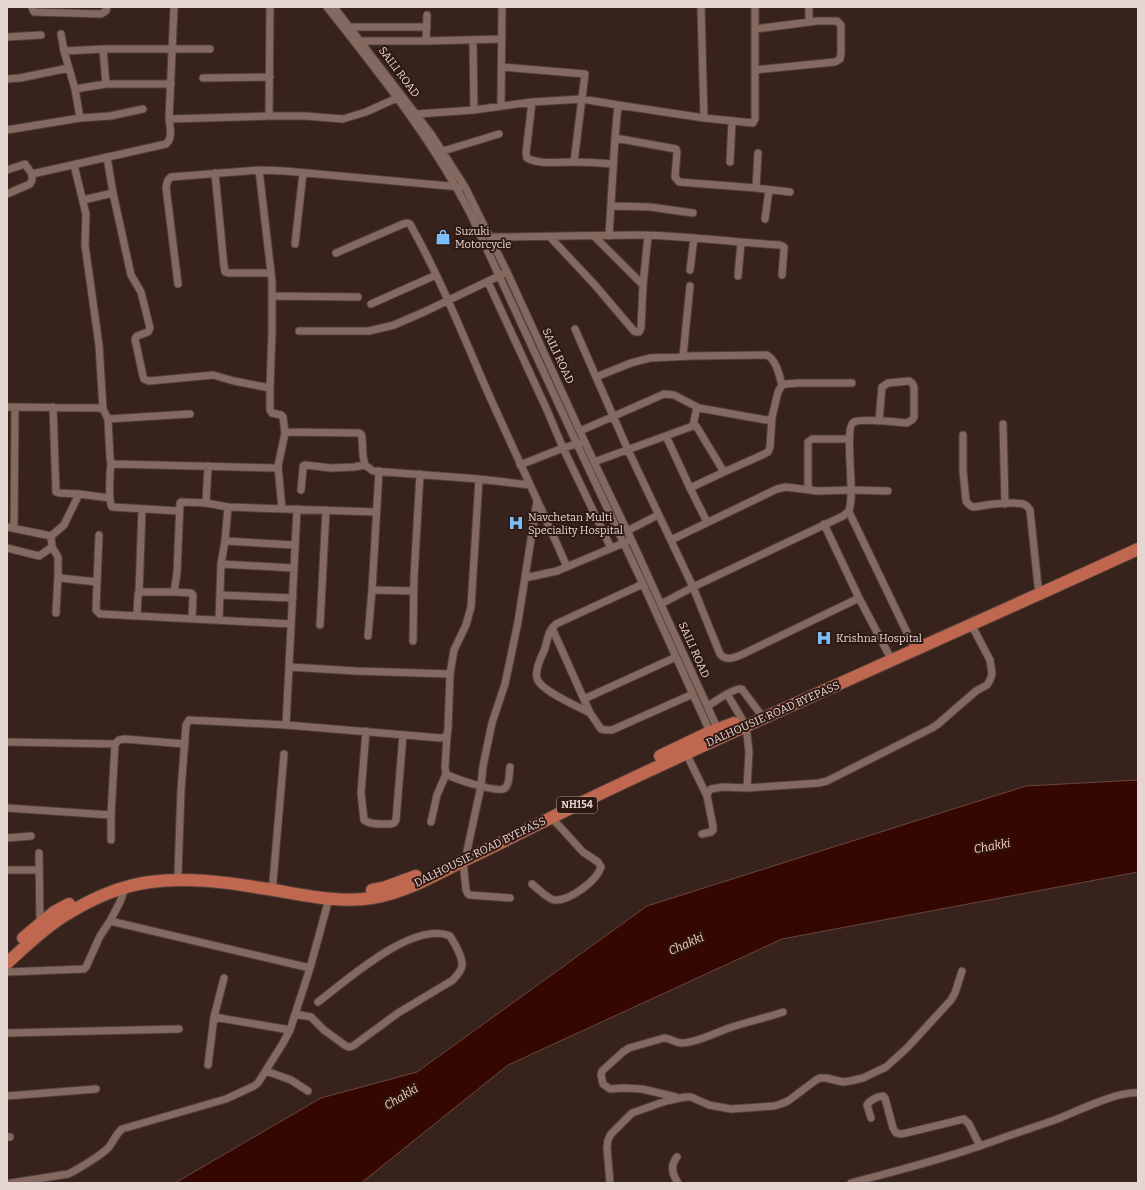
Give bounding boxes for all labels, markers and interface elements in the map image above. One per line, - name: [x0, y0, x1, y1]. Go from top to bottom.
- street label: SAILI ROAD: [376, 44, 422, 100]
- place label: Suzuki Motorcycle: [455, 225, 511, 251]
- shop icon: Suzuki Motorcycle: [434, 228, 452, 246]
- street label: SAILI ROAD: [539, 326, 577, 386]
- place label: Navchetan Multi Speciality Hospital: [528, 511, 623, 537]
- hospital icon: Navchetan Multi Speciality Hospital: [507, 514, 525, 532]
- street label: SAILI ROAD: [676, 620, 712, 680]
- hospital icon: Krishna Hospital: [815, 629, 833, 647]
- place label: Krishna Hospital: [836, 632, 922, 645]
- street label: DALHOUSIE ROAD BYEPASS: [704, 679, 842, 749]
- road number: NH154: [557, 797, 597, 813]
- street label: DALHOUSIE ROAD BYEPASS: [412, 814, 548, 890]
- water label: Chakki: [972, 836, 1012, 856]
- water label: Chakki: [666, 930, 706, 958]
- water label: Chakki: [381, 1081, 421, 1113]

